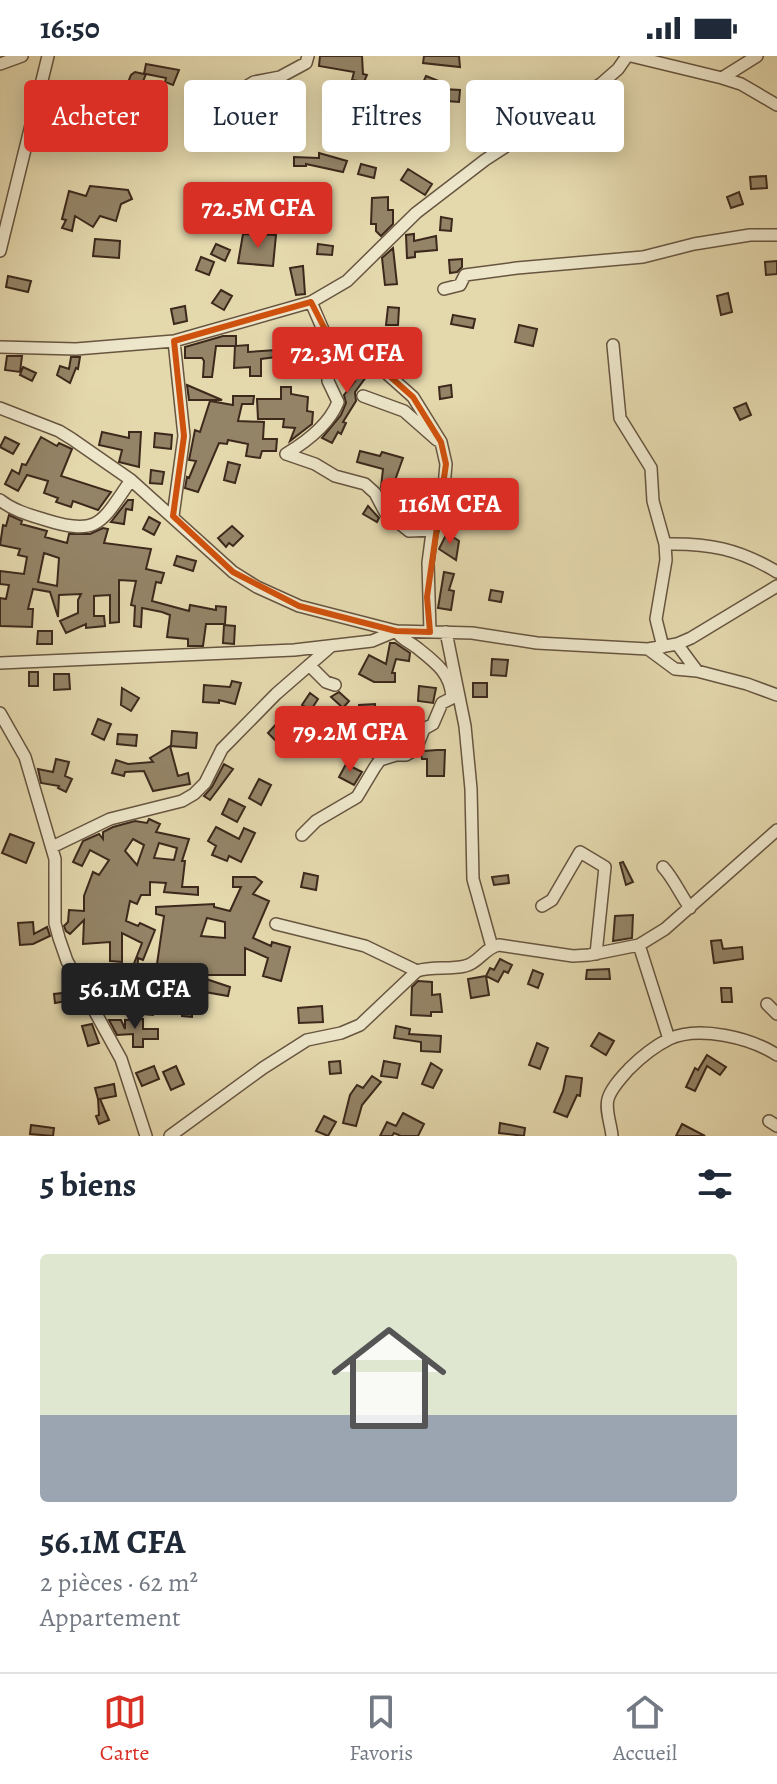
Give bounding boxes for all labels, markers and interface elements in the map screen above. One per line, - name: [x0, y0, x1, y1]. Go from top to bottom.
- text: 16:50: [40, 8, 100, 48]
- chip: Acheter: [24, 80, 168, 152]
- chip: Louer: [184, 80, 306, 152]
- chip: Filtres: [322, 80, 450, 152]
- chip: Nouveau: [466, 80, 624, 152]
- pin: 72.5M CFA: [166, 182, 350, 250]
- text: 72.5M CFA: [201, 190, 315, 225]
- pin: 72.3M CFA: [255, 327, 439, 395]
- text: 72.3M CFA: [290, 335, 404, 370]
- pin: 116M CFA: [367, 478, 533, 546]
- text: 116M CFA: [399, 486, 501, 521]
- pin: 79.2M CFA: [258, 706, 442, 774]
- text: 79.2M CFA: [293, 714, 407, 749]
- pin: 56.1M CFA: [43, 963, 227, 1031]
- text: 56.1M CFA: [79, 971, 191, 1006]
- text: 5 biens: [40, 1161, 137, 1208]
- icon: filters: [693, 1162, 737, 1206]
- icon: home: [317, 1306, 461, 1450]
- text: 56.1M CFA: [40, 1518, 185, 1565]
- text: 2 pièces · 62 m²: [40, 1565, 198, 1600]
- text: Appartement: [40, 1600, 181, 1635]
- tab: Carte: [100, 1690, 149, 1768]
- tab: Favoris: [349, 1690, 413, 1768]
- tab: Accueil: [613, 1690, 677, 1768]

